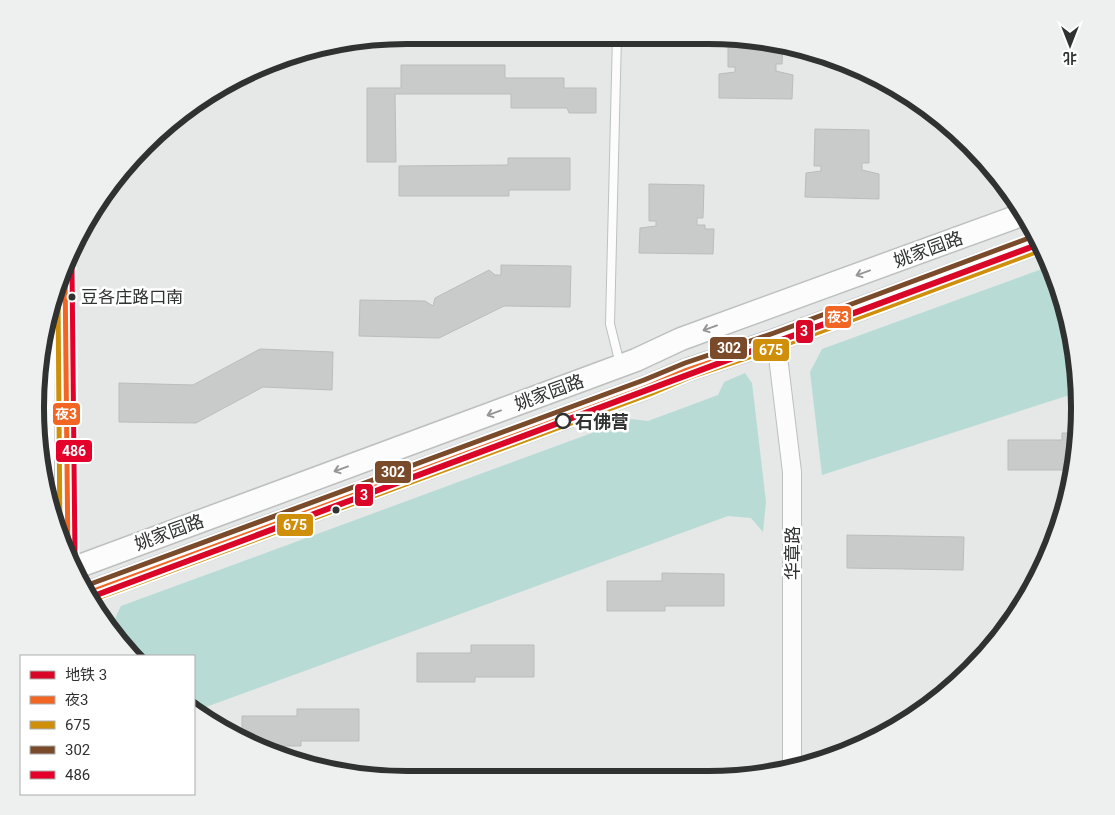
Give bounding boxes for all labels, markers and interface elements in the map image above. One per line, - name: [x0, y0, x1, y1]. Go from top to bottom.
- north arrow: [1045, 20, 1095, 70]
- text: 北: [1063, 50, 1077, 66]
- street label: 姚家园路: [891, 227, 965, 271]
- one-way arrow: [856, 269, 871, 278]
- place label: 豆各庄路口南: [81, 287, 183, 307]
- marker: 豆各庄路口南: [67, 292, 77, 302]
- line badge: 夜3: [824, 305, 852, 329]
- text: 夜3: [827, 309, 849, 325]
- line badge: 3: [795, 319, 814, 344]
- text: 3: [800, 323, 808, 339]
- one-way arrow: [703, 324, 718, 333]
- line badge: 302: [709, 336, 748, 360]
- line badge: 675: [752, 338, 790, 362]
- text: 302: [717, 340, 741, 356]
- text: 675: [759, 342, 783, 358]
- street label: 姚家园路: [512, 370, 586, 414]
- line badge: 夜3: [52, 402, 81, 426]
- text: 夜3: [55, 406, 77, 422]
- one-way arrow: [487, 409, 502, 418]
- place label: 石佛营: [575, 411, 629, 432]
- marker: 石佛营: [555, 413, 571, 429]
- line badge: 486: [55, 439, 93, 463]
- text: 486: [62, 443, 86, 459]
- line badge: 302: [374, 460, 412, 484]
- text: 302: [381, 464, 405, 480]
- one-way arrow: [334, 465, 350, 474]
- line badge: 3: [354, 483, 374, 507]
- text: 3: [360, 487, 368, 503]
- unlabelled marker: [331, 505, 341, 515]
- street label: 姚家园路: [132, 510, 206, 554]
- line badge: 675: [276, 513, 314, 537]
- text: 675: [283, 517, 307, 533]
- street label: 华章路: [782, 526, 803, 580]
- legend: [20, 655, 195, 795]
- text: 地铁 3: [65, 666, 107, 684]
- text: 夜3: [65, 691, 88, 709]
- text: 675: [65, 716, 90, 734]
- text: 302: [65, 741, 90, 759]
- text: 486: [65, 766, 90, 784]

